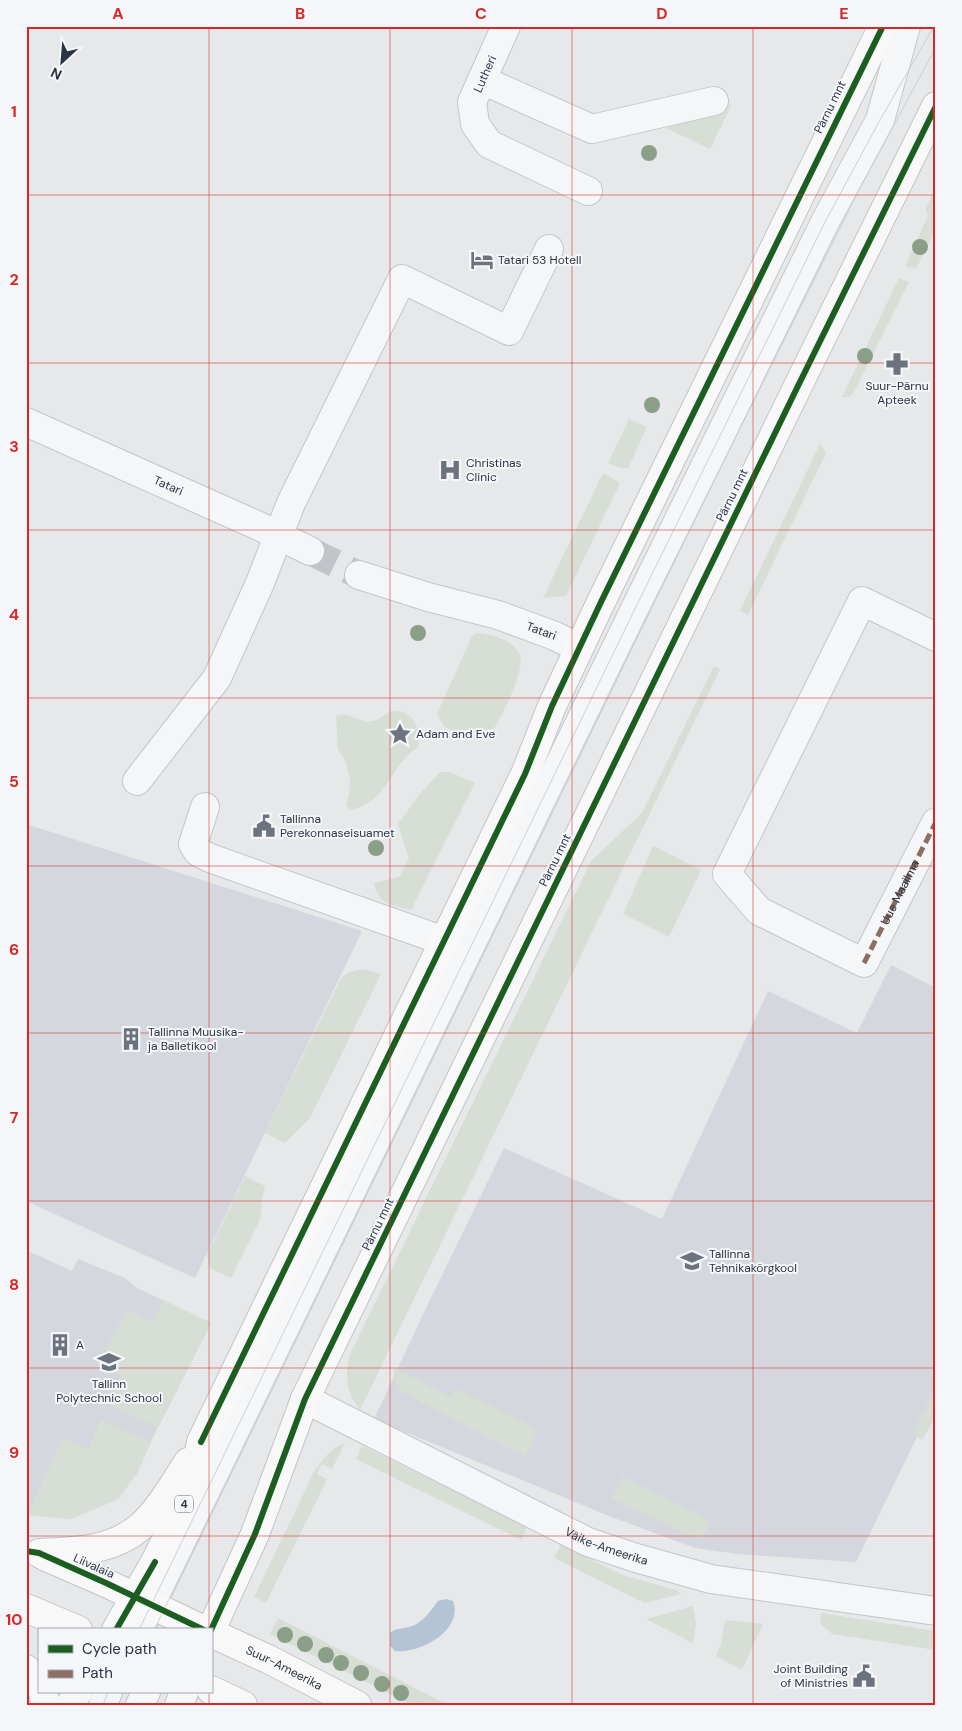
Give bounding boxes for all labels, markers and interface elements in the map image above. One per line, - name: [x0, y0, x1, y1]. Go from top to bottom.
- text: A: [112, 3, 124, 24]
- text: B: [295, 3, 305, 24]
- text: C: [475, 3, 487, 24]
- text: D: [656, 3, 668, 24]
- text: E: [839, 3, 849, 24]
- north arrow: [38, 38, 88, 88]
- street label: Lutheri: [470, 53, 500, 95]
- text: N: [48, 63, 65, 84]
- street label: Pärnu mnt: [810, 78, 850, 136]
- text: 1: [11, 101, 17, 122]
- hotel icon: Tatari 53 Hotell: [469, 247, 495, 273]
- place label: Tatari 53 Hotell: [498, 252, 581, 268]
- text: 2: [9, 269, 19, 290]
- pharmacy icon: Suur-Pärnu Apteek: [884, 351, 910, 377]
- place label: Suur-Pärnu Apteek: [865, 378, 929, 408]
- text: 3: [9, 436, 19, 457]
- place label: Christinas Clinic: [466, 455, 522, 485]
- hospital icon: Christinas Clinic: [437, 457, 463, 483]
- street label: Pärnu mnt: [712, 466, 752, 524]
- street label: Tatari: [151, 472, 186, 499]
- text: 4: [9, 604, 19, 625]
- street label: Tatari: [524, 618, 559, 644]
- place icon: Adam and Eve: [387, 721, 413, 747]
- place label: Adam and Eve: [416, 726, 496, 742]
- text: 5: [9, 771, 19, 792]
- place label: Tallinna Perekonnaseisuamet: [280, 811, 395, 841]
- public building icon: Tallinna Perekonnaseisuamet: [251, 813, 277, 839]
- street label: Pärnu mnt: [535, 831, 575, 889]
- street label: Uue Maailma: [877, 857, 923, 928]
- text: 6: [9, 939, 19, 960]
- place label: Tallinna Muusika- ja Balletikool: [147, 1024, 244, 1054]
- building icon: Tallinna Muusika- ja Balletikool: [118, 1026, 144, 1052]
- text: 7: [10, 1107, 19, 1128]
- street label: Pärnu mnt: [358, 1195, 398, 1253]
- place label: Tallinna Tehnikakõrgkool: [709, 1246, 797, 1276]
- school or university icon: Tallinna Tehnikakõrgkool: [679, 1248, 705, 1274]
- text: 8: [9, 1274, 19, 1295]
- building icon: A: [47, 1332, 73, 1358]
- place label: A: [76, 1337, 84, 1353]
- school or university icon: Tallinn Polytechnic School: [96, 1349, 122, 1375]
- place label: Tallinn Polytechnic School: [56, 1376, 162, 1406]
- text: 9: [9, 1442, 19, 1463]
- road number: 4: [175, 1496, 193, 1512]
- street label: Väike-Ameerika: [562, 1524, 650, 1569]
- street label: Liivalaia: [71, 1550, 117, 1582]
- text: 10: [5, 1609, 23, 1630]
- legend: [38, 1628, 212, 1694]
- text: Cycle path: [82, 1639, 157, 1659]
- street label: Suur-Ameerika: [243, 1642, 325, 1694]
- place label: Joint Building of Ministries: [774, 1661, 848, 1691]
- text: Path: [82, 1663, 113, 1683]
- public building icon: Joint Building of Ministries: [851, 1663, 877, 1689]

